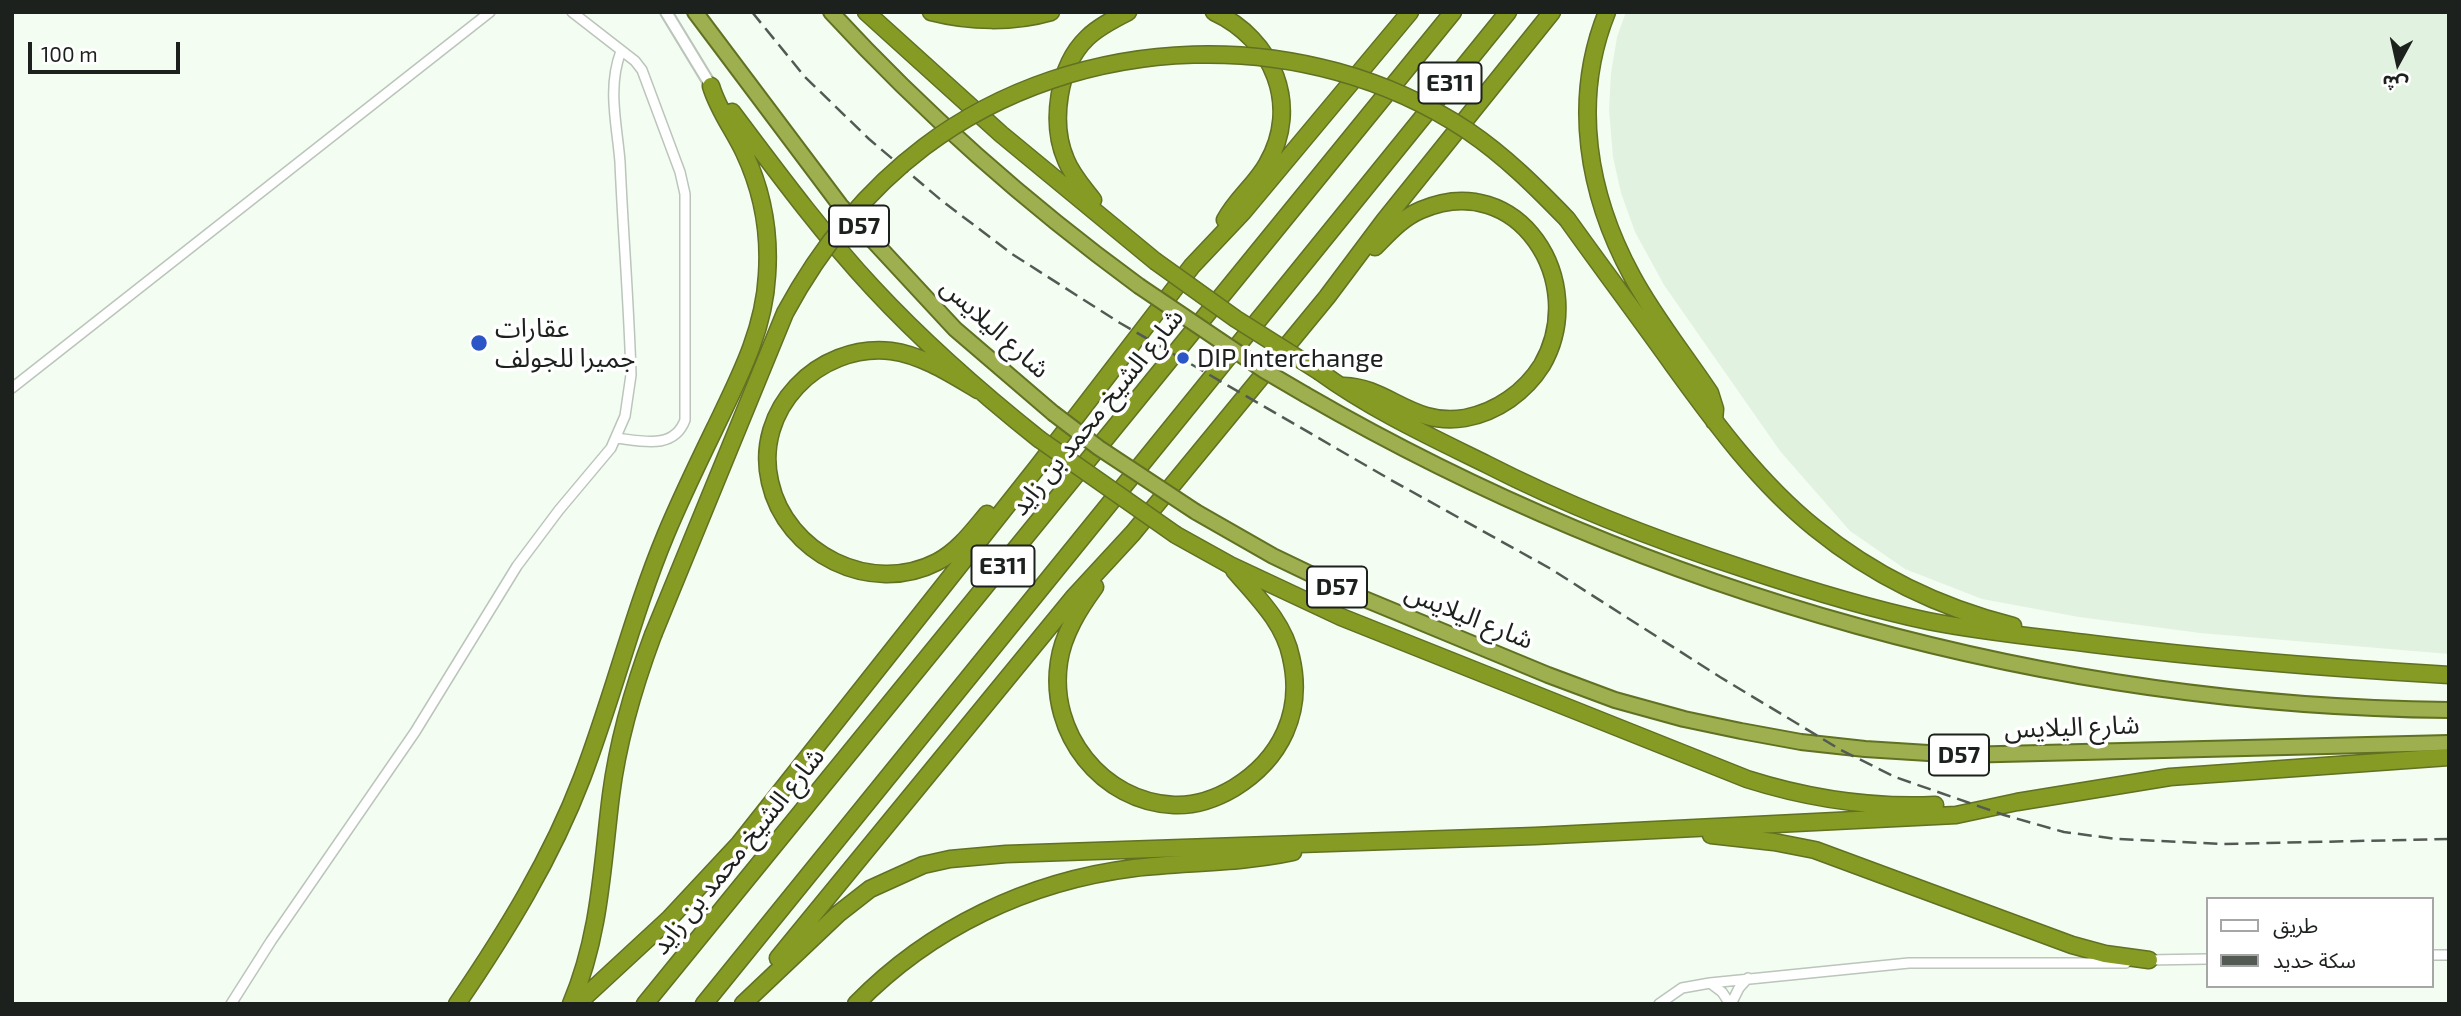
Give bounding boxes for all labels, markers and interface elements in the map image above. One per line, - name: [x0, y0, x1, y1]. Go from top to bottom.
- scale bar: [32, 28, 184, 72]
- north arrow: [2363, 28, 2433, 98]
- text: 100 m: [41, 41, 98, 66]
- road number: E311: [1418, 62, 1482, 104]
- text: ش: [2381, 71, 2409, 97]
- road number: D57: [829, 206, 889, 246]
- street label: شارع اليلايس: [934, 271, 1056, 385]
- street label: شارع الشيخ محمد بن زايد: [1004, 302, 1190, 522]
- place label: عقارات جميرا للجولف: [495, 312, 635, 374]
- marker: عقارات جميرا للجولف: [469, 333, 489, 353]
- place label: DIP Interchange: [1197, 342, 1384, 374]
- marker: DIP Interchange: [1175, 350, 1191, 366]
- road number: E311: [972, 546, 1034, 586]
- road number: D57: [1307, 566, 1367, 608]
- street label: شارع اليلايس: [1400, 576, 1538, 656]
- street label: شارع اليلايس: [2004, 709, 2140, 745]
- road number: D57: [1929, 734, 1989, 776]
- street label: شارع الشيخ محمد بن زايد: [645, 741, 831, 961]
- legend: [2206, 897, 2433, 988]
- text: طريق: [2273, 912, 2318, 937]
- text: سكة حديد: [2273, 947, 2356, 972]

